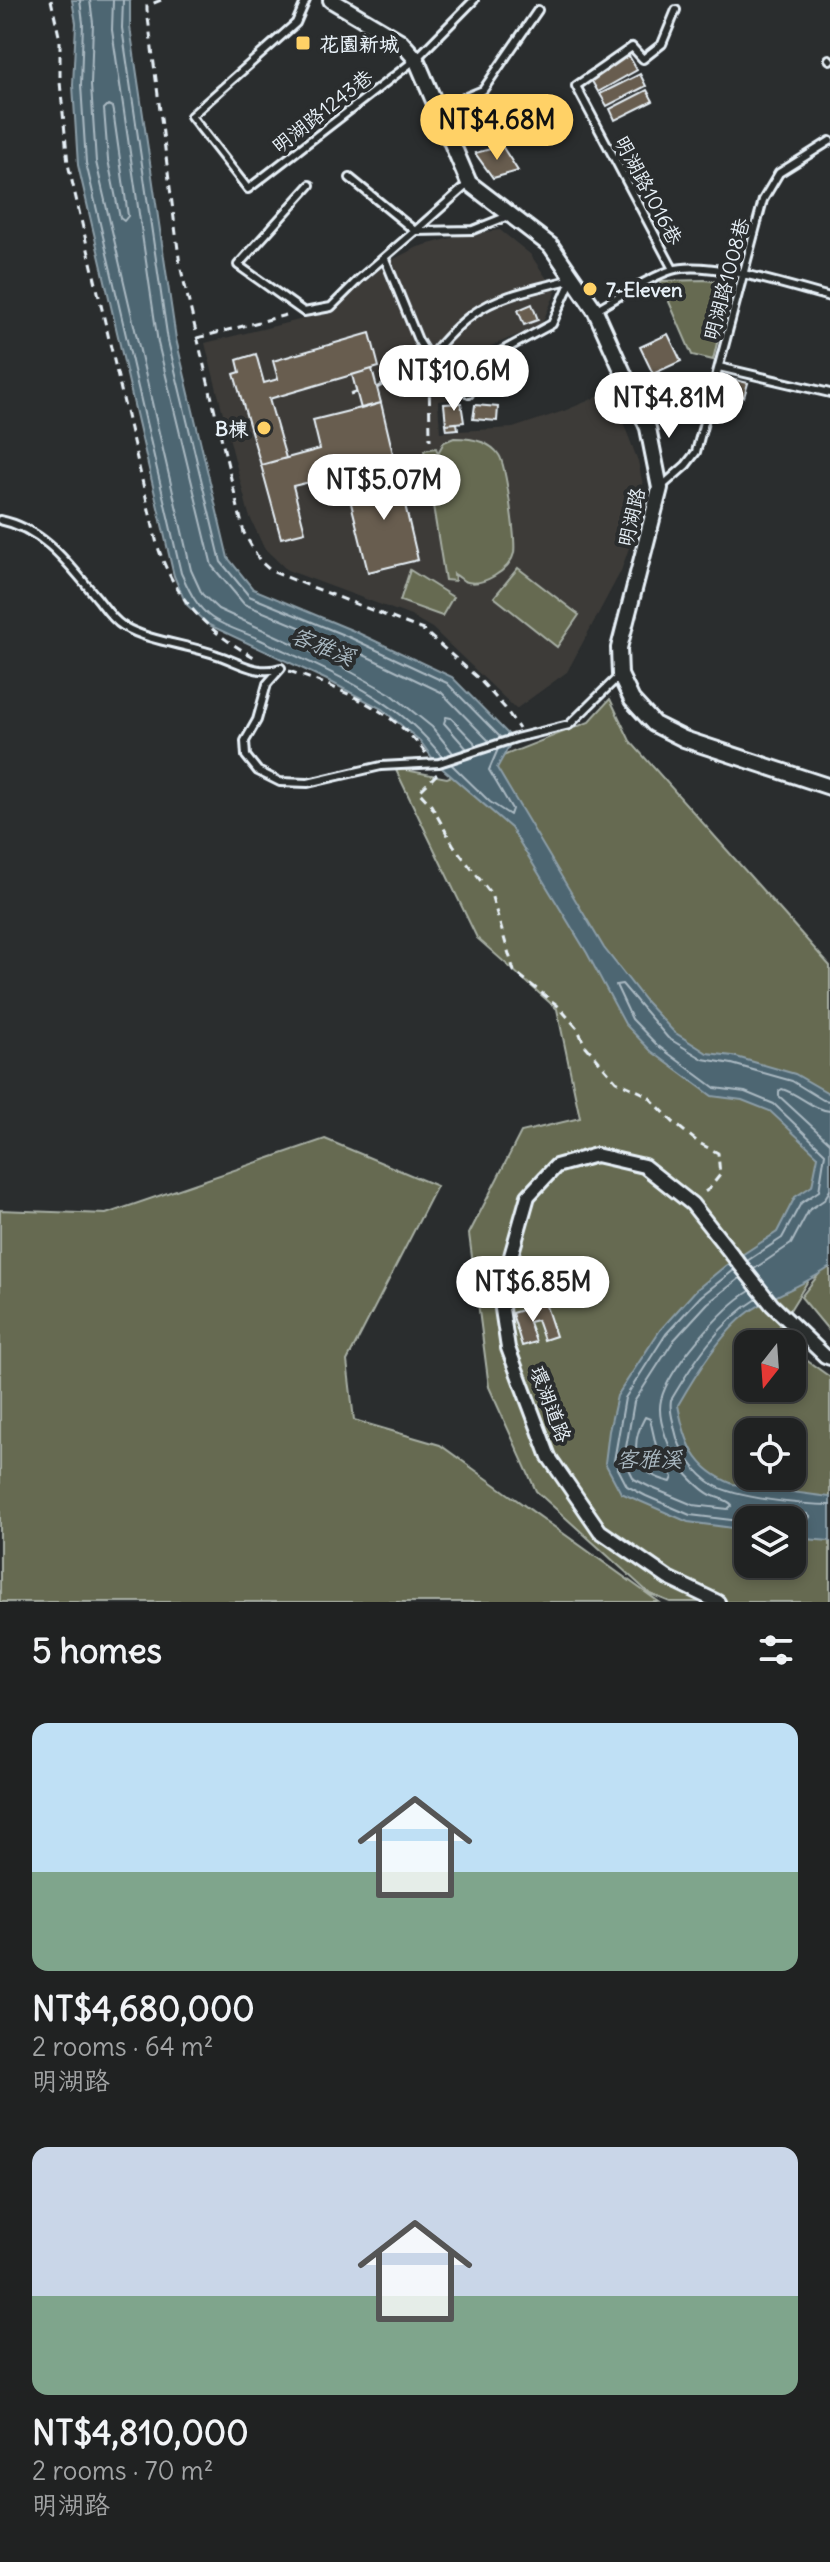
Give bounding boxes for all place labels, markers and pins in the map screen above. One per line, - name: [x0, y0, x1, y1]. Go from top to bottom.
- place label: 花園新城: [319, 31, 399, 56]
- marker: 花園新城: [294, 34, 312, 52]
- pin: NT$4.68M: [414, 94, 580, 162]
- place label: 7-Eleven: [606, 277, 683, 302]
- marker: 7-Eleven: [581, 280, 599, 298]
- pin: NT$10.6M: [371, 345, 537, 413]
- pin: NT$4.81M: [586, 372, 752, 440]
- place label: B棟: [215, 416, 249, 441]
- marker: B棟: [255, 419, 273, 437]
- pin: NT$5.07M: [301, 454, 467, 522]
- pin: NT$6.85M: [450, 1256, 616, 1324]

